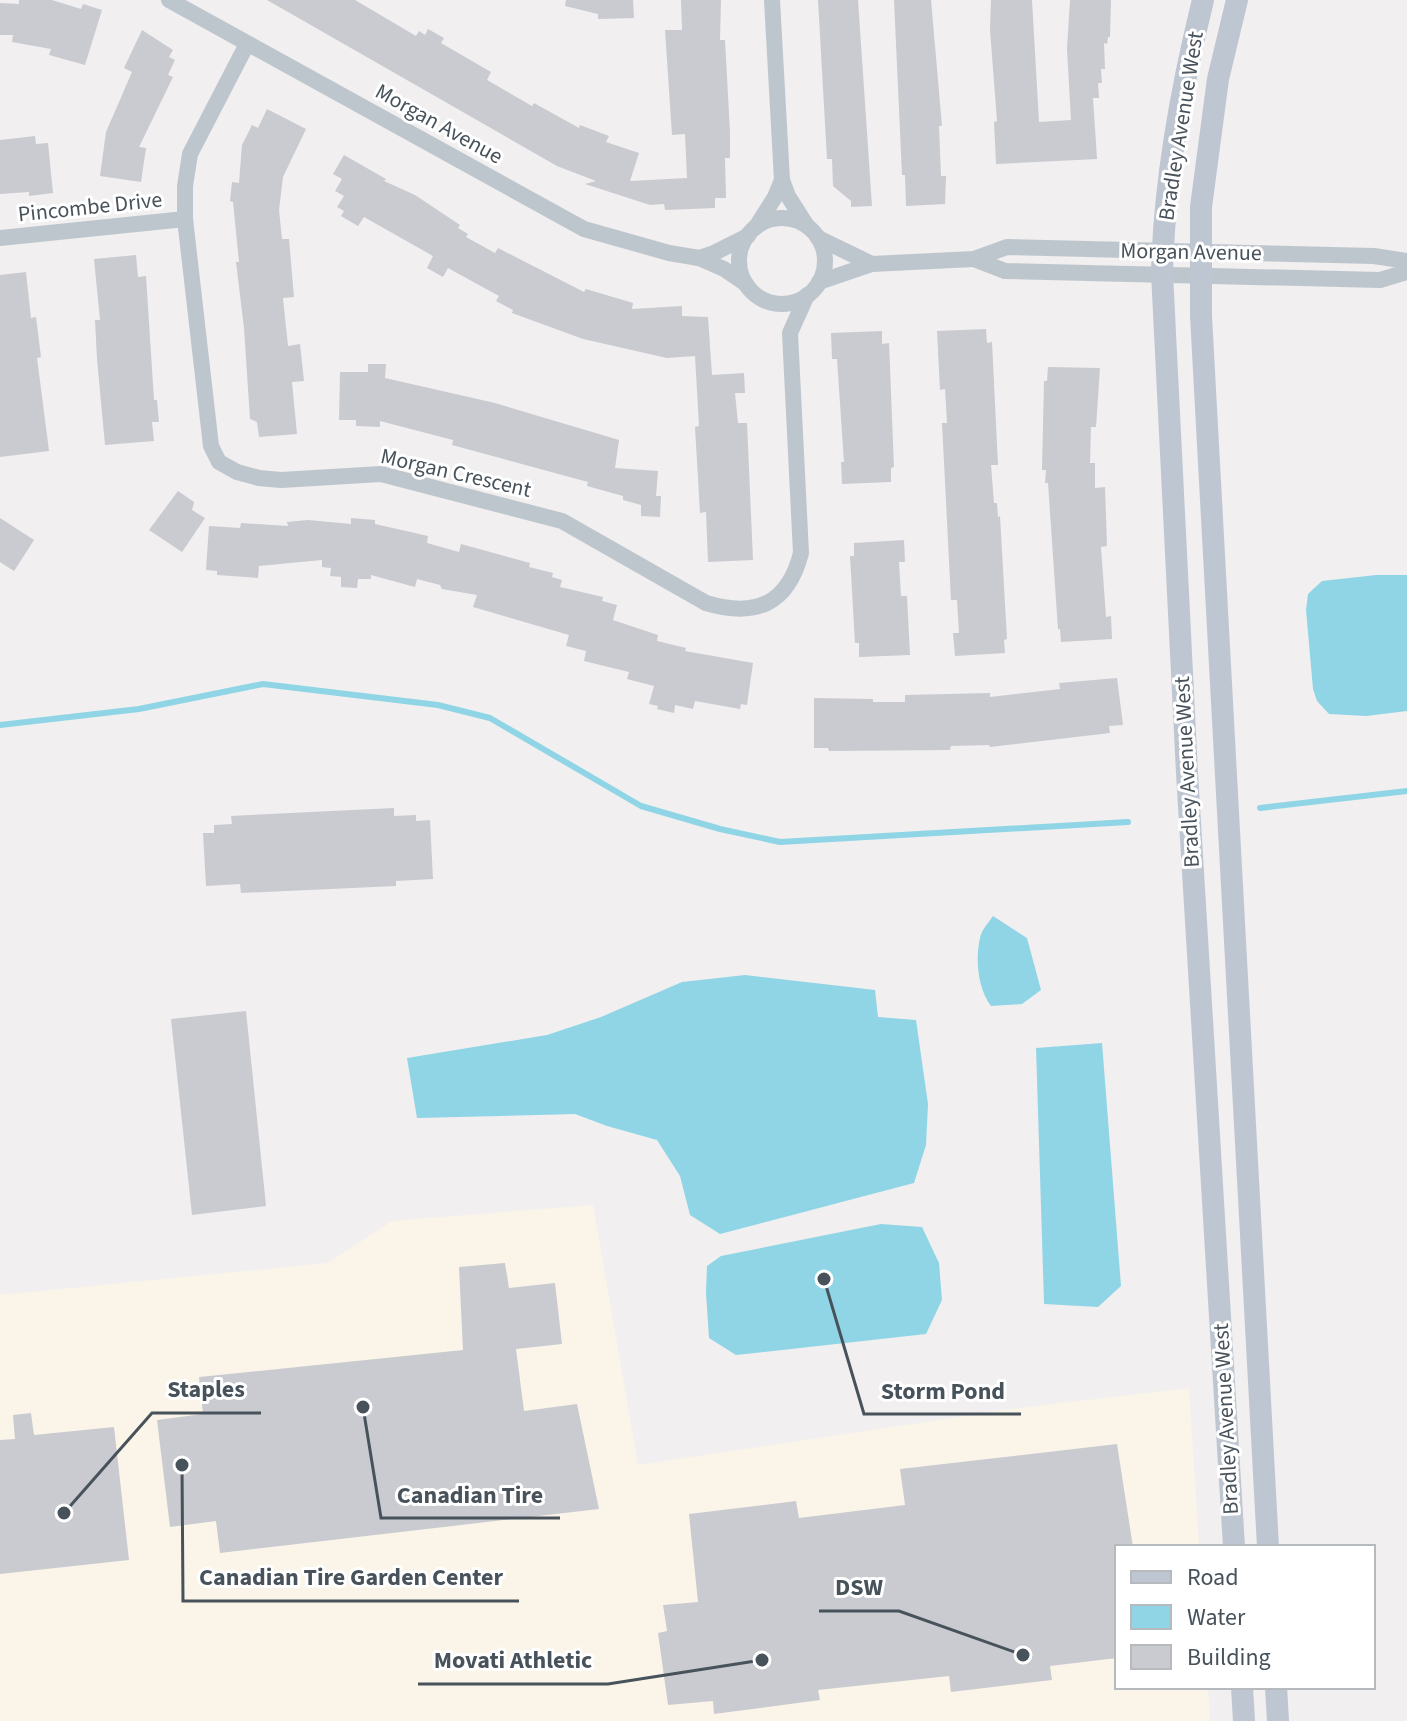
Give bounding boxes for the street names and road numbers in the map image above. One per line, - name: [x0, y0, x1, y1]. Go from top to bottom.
- street label: Bradley Avenue West: [1150, 28, 1212, 223]
- street label: Morgan Avenue: [369, 76, 509, 172]
- street label: Pincombe Drive: [16, 184, 164, 230]
- street label: Morgan Avenue: [1120, 235, 1262, 269]
- street label: Morgan Crescent: [378, 440, 535, 506]
- street label: Bradley Avenue West: [1166, 675, 1208, 868]
- street label: Bradley Avenue West: [1205, 1322, 1247, 1515]

